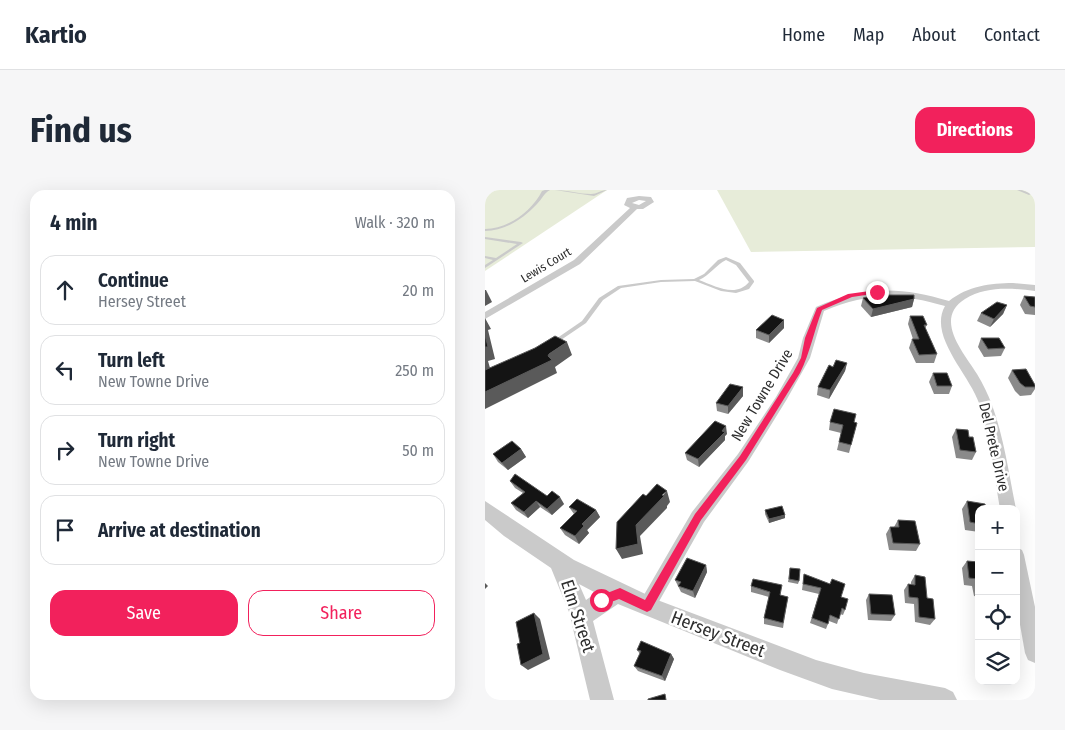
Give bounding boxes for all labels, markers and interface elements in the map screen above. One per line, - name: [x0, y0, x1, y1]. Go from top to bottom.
- text: Kartio: [25, 21, 87, 49]
- text: Home: [782, 24, 825, 46]
- text: Map: [853, 24, 884, 46]
- text: About: [912, 24, 956, 46]
- text: Contact: [984, 24, 1040, 46]
- button: Directions: [915, 107, 1035, 153]
- text: Find us: [30, 109, 132, 151]
- text: 4 min: [50, 210, 98, 236]
- text: Walk · 320 m: [355, 213, 435, 232]
- street label: Lewis Court: [518, 244, 574, 286]
- text: Continue: [98, 269, 169, 292]
- icon: ahead: [51, 276, 79, 304]
- text: 20 m: [403, 281, 434, 300]
- route end: [866, 281, 889, 304]
- text: Hersey Street: [98, 292, 186, 311]
- street label: New Towne Drive: [727, 346, 797, 444]
- text: Turn left: [98, 349, 165, 372]
- icon: left: [51, 356, 79, 384]
- text: 250 m: [395, 361, 434, 380]
- text: New Towne Drive: [98, 372, 209, 391]
- street label: Del Prete Drive: [975, 401, 1013, 493]
- text: Turn right: [98, 429, 175, 452]
- icon: right: [51, 436, 79, 464]
- text: 50 m: [402, 441, 434, 460]
- text: New Towne Drive: [98, 452, 209, 471]
- map controls: [975, 505, 1020, 685]
- button: +: [975, 505, 1020, 550]
- icon: arrive: [51, 516, 79, 544]
- text: Arrive at destination: [98, 519, 261, 542]
- button: −: [975, 550, 1020, 595]
- street label: Elm Street: [556, 577, 600, 655]
- route start: [590, 589, 613, 612]
- button: Save: [50, 590, 238, 636]
- button: Share: [248, 590, 435, 636]
- button: locate: [975, 595, 1020, 640]
- street label: Hersey Street: [668, 606, 768, 662]
- button: layers: [975, 640, 1020, 685]

